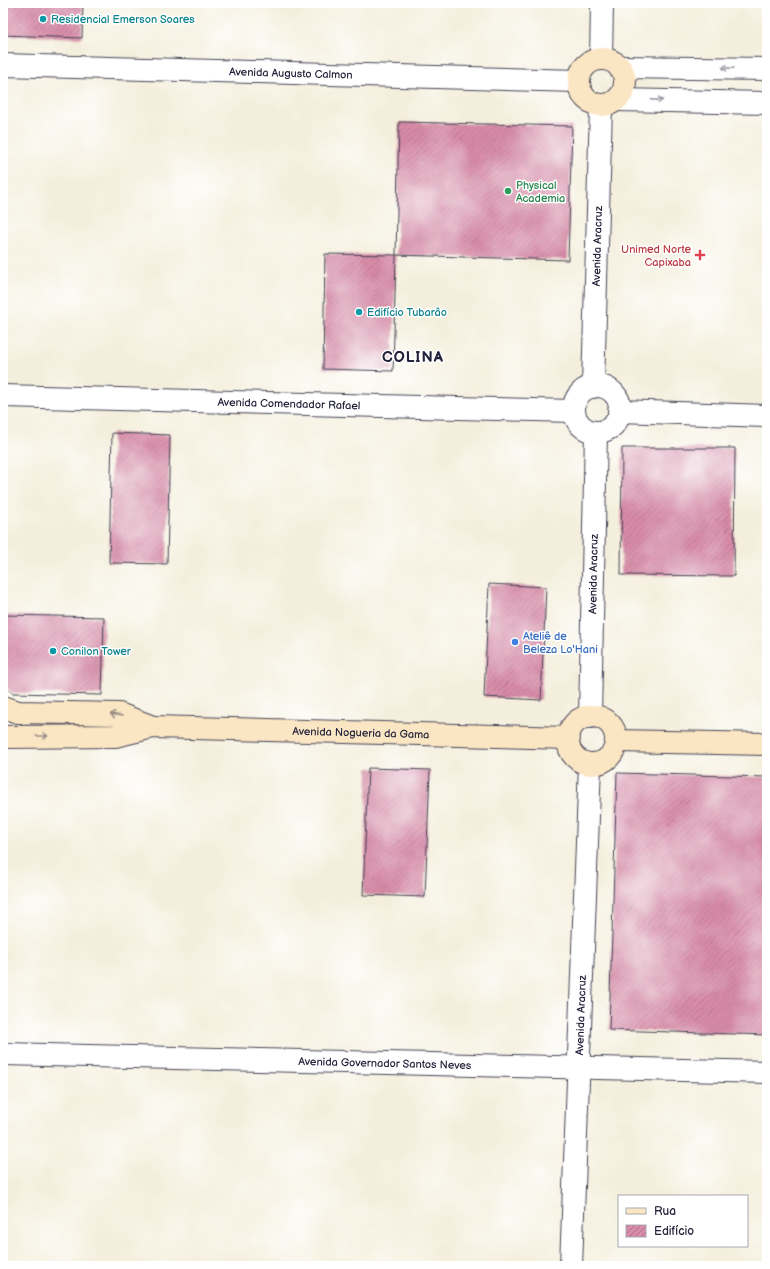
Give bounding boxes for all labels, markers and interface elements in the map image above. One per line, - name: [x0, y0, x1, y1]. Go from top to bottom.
- place label: Residencial Emerson Soares: [51, 13, 195, 26]
- marker: Residencial Emerson Soares: [38, 14, 48, 24]
- one-way arrow: [722, 64, 735, 72]
- street label: Avenida Augusto Calmon: [229, 65, 353, 81]
- one-way arrow: [650, 97, 663, 104]
- place label: Physical Academia: [516, 179, 565, 205]
- marker: Physical Academia: [503, 186, 513, 196]
- street label: Avenida Aracruz: [589, 205, 605, 286]
- place label: Unimed Norte Capixaba: [621, 243, 691, 269]
- marker: Unimed Norte Capixaba: [694, 249, 706, 261]
- place label: Edifício Tubarâo: [367, 306, 447, 319]
- marker: Edifício Tubarâo: [354, 307, 364, 317]
- district label: COLINA: [382, 348, 444, 367]
- street label: Avenida Comendador Rafael: [217, 395, 360, 412]
- street label: Avenida Aracruz: [586, 533, 600, 614]
- place label: Ateliê de Beleza Lo'Hani: [523, 630, 598, 656]
- marker: Ateliê de Beleza Lo'Hani: [510, 637, 520, 647]
- place label: Conilon Tower: [61, 645, 132, 658]
- marker: Conilon Tower: [48, 646, 58, 656]
- one-way arrow: [110, 711, 123, 719]
- street label: Avenida Nogueria da Gama: [292, 724, 430, 741]
- one-way arrow: [35, 732, 48, 740]
- street label: Avenida Aracruz: [572, 974, 589, 1056]
- street label: Avenida Governador Santos Neves: [298, 1054, 472, 1072]
- legend: [618, 1195, 748, 1247]
- text: Rua: [654, 1204, 676, 1219]
- text: Edifício: [654, 1224, 694, 1239]

